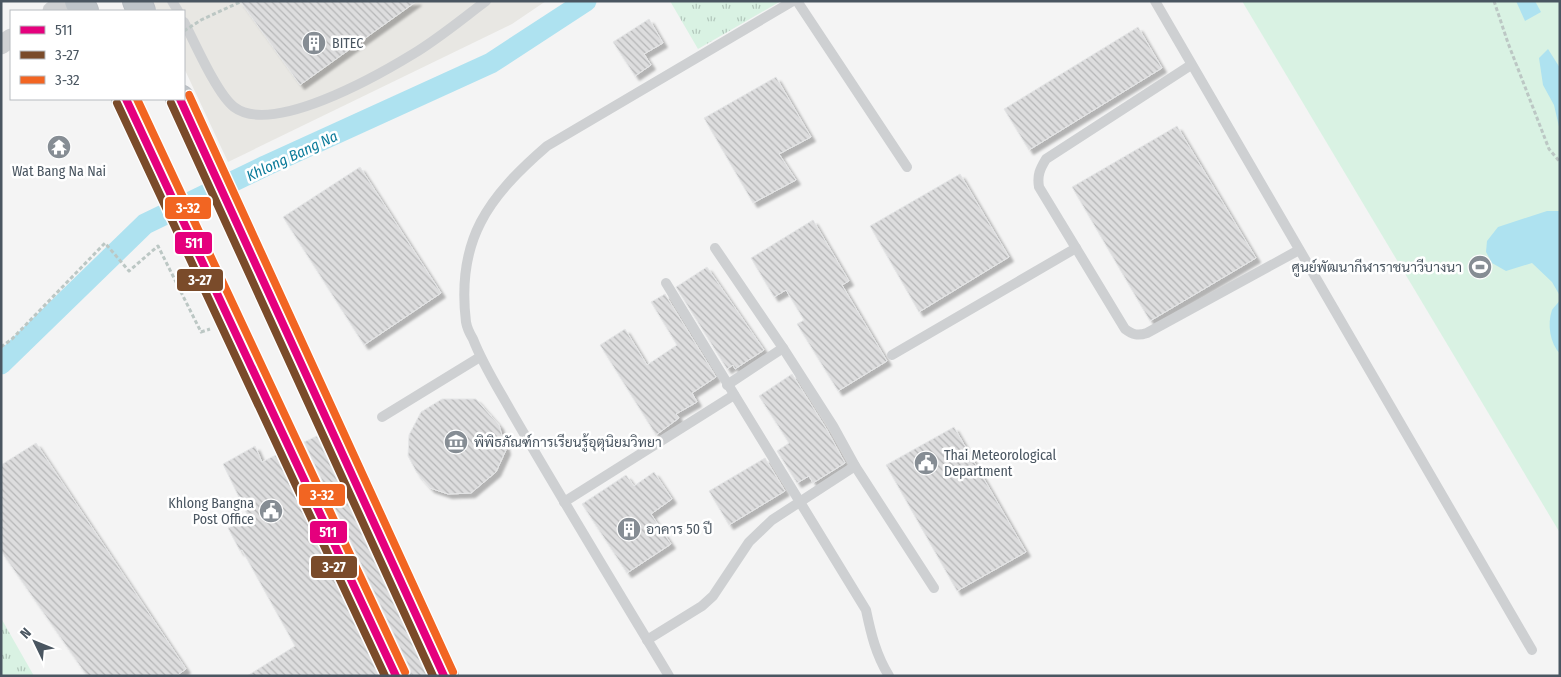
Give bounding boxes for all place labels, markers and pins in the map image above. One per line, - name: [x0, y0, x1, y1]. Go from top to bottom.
- building icon: BITEC: [301, 30, 327, 56]
- place label: BITEC: [332, 35, 363, 52]
- temple icon: Wat Bang Na Nai: [46, 134, 72, 160]
- place label: Wat Bang Na Nai: [12, 163, 106, 180]
- sports icon: ศูนย์พัฒนากีฬาราชนาวีบางนา: [1467, 254, 1493, 280]
- place label: ศูนย์พัฒนากีฬาราชนาวีบางนา: [1291, 258, 1462, 277]
- museum icon: พิพิธภัณฑ์การเรียนรู้อุตุนิยมวิทยา: [443, 429, 469, 455]
- place label: พิพิธภัณฑ์การเรียนรู้อุตุนิยมวิทยา: [474, 433, 662, 452]
- place label: Thai Meteorological Department: [944, 447, 1057, 480]
- public building icon: Thai Meteorological Department: [913, 450, 939, 476]
- place label: Khlong Bangna Post Office: [168, 495, 254, 528]
- public building icon: Khlong Bangna Post Office: [258, 498, 284, 524]
- building icon: อาคาร 50 ปี: [616, 516, 642, 542]
- place label: อาคาร 50 ปี: [646, 520, 713, 538]

